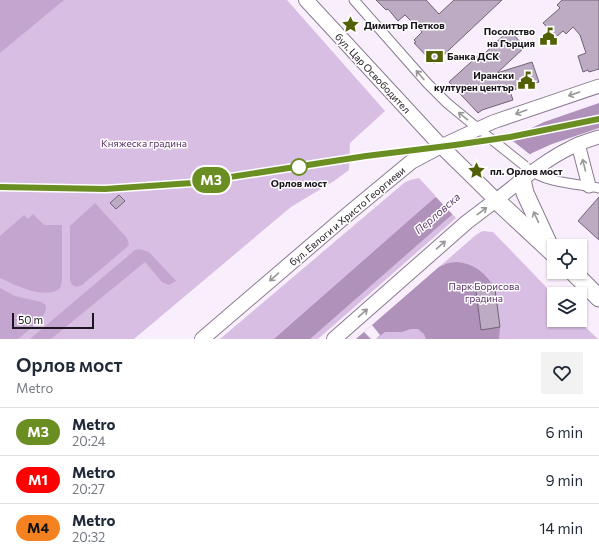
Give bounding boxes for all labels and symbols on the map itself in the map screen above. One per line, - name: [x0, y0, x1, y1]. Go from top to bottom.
- place icon: Димитър Петков: [341, 15, 361, 35]
- place label: Димитър Петков: [364, 19, 445, 31]
- place label: Посолство на Гърция: [484, 25, 535, 49]
- public building icon: Посолство на Гърция: [538, 27, 558, 47]
- street label: бул. Цар Освободител: [333, 31, 413, 115]
- bank icon: Банка ДСК: [424, 46, 444, 66]
- place label: Банка ДСК: [447, 50, 499, 62]
- place label: Ирански културен център: [434, 69, 514, 93]
- one-way arrow: [416, 71, 425, 81]
- public building icon: Ирански културен център: [517, 71, 537, 91]
- one-way arrow: [568, 91, 581, 98]
- one-way arrow: [516, 109, 528, 117]
- one-way arrow: [457, 112, 468, 120]
- park label: Княжеска градина: [101, 137, 187, 149]
- marker: Орлов мост: [290, 158, 308, 176]
- one-way arrow: [579, 159, 587, 172]
- place icon: пл. Орлов мост: [467, 161, 487, 181]
- street label: бул. Евлоги и Христо Георгиеви: [287, 164, 407, 268]
- place label: пл. Орлов мост: [490, 165, 563, 177]
- line badge: M3: [193, 167, 229, 193]
- place label: Орлов мост: [271, 177, 327, 189]
- water label: Перловска: [412, 189, 463, 236]
- one-way arrow: [476, 207, 487, 215]
- one-way arrow: [532, 212, 539, 224]
- one-way arrow: [436, 240, 446, 250]
- one-way arrow: [269, 273, 279, 282]
- park label: Парк Борисова градина: [449, 280, 520, 304]
- one-way arrow: [358, 309, 368, 318]
- scale bar: [12, 311, 94, 330]

